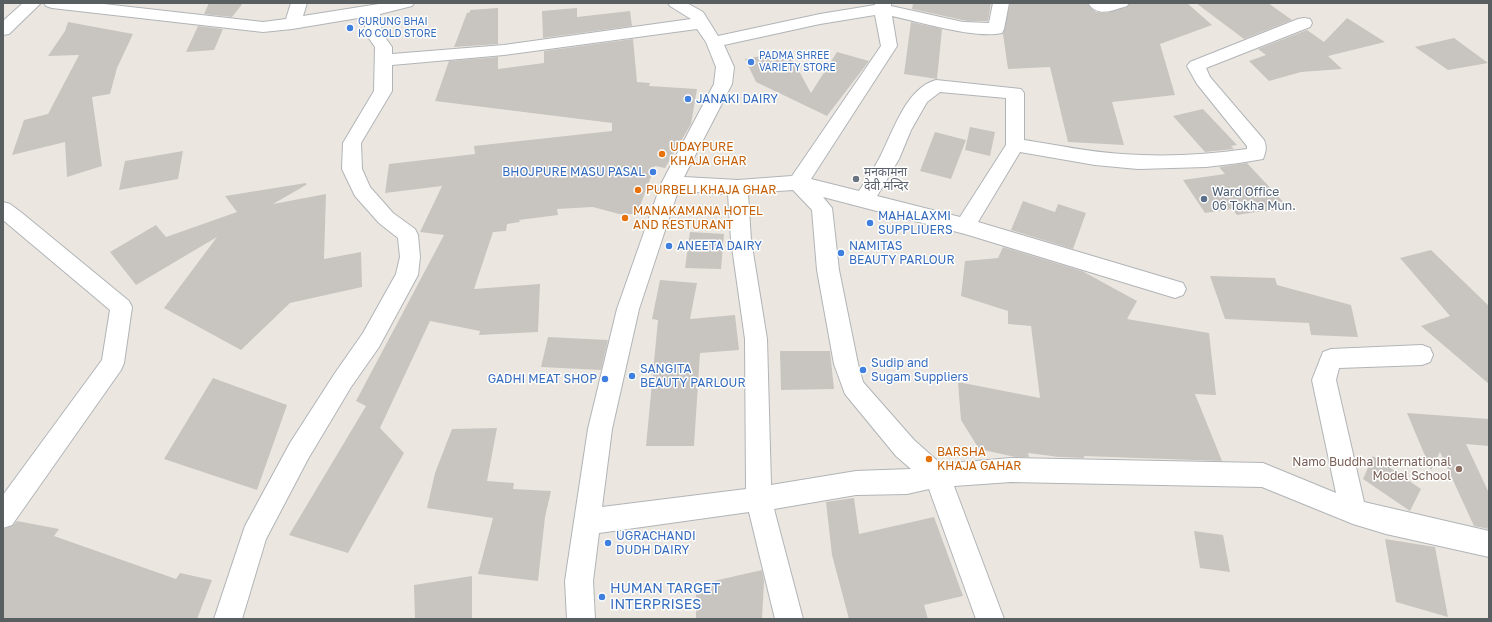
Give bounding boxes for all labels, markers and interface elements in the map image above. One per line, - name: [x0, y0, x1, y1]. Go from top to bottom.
- place label: GURUNG BHAI KO COLD STORE: [358, 16, 437, 40]
- marker: GURUNG BHAI KO COLD STORE: [345, 23, 355, 33]
- place label: PADMA SHREE VARIETY STORE: [759, 50, 836, 74]
- marker: PADMA SHREE VARIETY STORE: [746, 57, 756, 67]
- place label: JANAKI DAIRY: [696, 92, 778, 106]
- marker: JANAKI DAIRY: [683, 94, 693, 104]
- place label: UDAYPURE KHAJA GHAR: [670, 140, 747, 168]
- marker: UDAYPURE KHAJA GHAR: [657, 149, 667, 159]
- place label: BHOJPURE MASU PASAL: [502, 165, 645, 179]
- place label: मनकामना देवी मन्दिर: [864, 165, 908, 193]
- marker: BHOJPURE MASU PASAL: [648, 167, 658, 177]
- marker: मनकामना देवी मन्दिर: [851, 174, 861, 184]
- place label: PURBELI KHAJA GHAR: [646, 183, 776, 197]
- marker: PURBELI KHAJA GHAR: [633, 185, 643, 195]
- place label: Ward Office 06 Tokha Mun.: [1212, 185, 1296, 213]
- marker: Ward Office 06 Tokha Mun.: [1199, 194, 1209, 204]
- place label: MANAKAMANA HOTEL AND RESTURANT: [633, 204, 763, 232]
- place label: MAHALAXMI SUPPLIUERS: [878, 209, 953, 237]
- marker: MANAKAMANA HOTEL AND RESTURANT: [620, 213, 630, 223]
- marker: MAHALAXMI SUPPLIUERS: [865, 218, 875, 228]
- place label: ANEETA DAIRY: [677, 239, 762, 253]
- place label: NAMITAS BEAUTY PARLOUR: [849, 239, 955, 267]
- marker: ANEETA DAIRY: [664, 241, 674, 251]
- marker: NAMITAS BEAUTY PARLOUR: [836, 248, 846, 258]
- place label: Sudip and Sugam Suppliers: [871, 356, 968, 384]
- place label: SANGITA BEAUTY PARLOUR: [640, 362, 746, 390]
- marker: Sudip and Sugam Suppliers: [858, 365, 868, 375]
- marker: SANGITA BEAUTY PARLOUR: [627, 371, 637, 381]
- place label: GADHI MEAT SHOP: [488, 372, 597, 386]
- marker: GADHI MEAT SHOP: [600, 374, 610, 384]
- place label: BARSHA KHAJA GAHAR: [937, 445, 1021, 473]
- marker: BARSHA KHAJA GAHAR: [924, 454, 934, 464]
- place label: Namo Buddha International Model School: [1292, 455, 1451, 483]
- marker: Namo Buddha International Model School: [1454, 464, 1464, 474]
- place label: UGRACHANDI DUDH DAIRY: [616, 529, 696, 557]
- marker: UGRACHANDI DUDH DAIRY: [603, 538, 613, 548]
- place label: HUMAN TARGET INTERPRISES: [610, 581, 720, 614]
- marker: HUMAN TARGET INTERPRISES: [597, 592, 607, 602]

